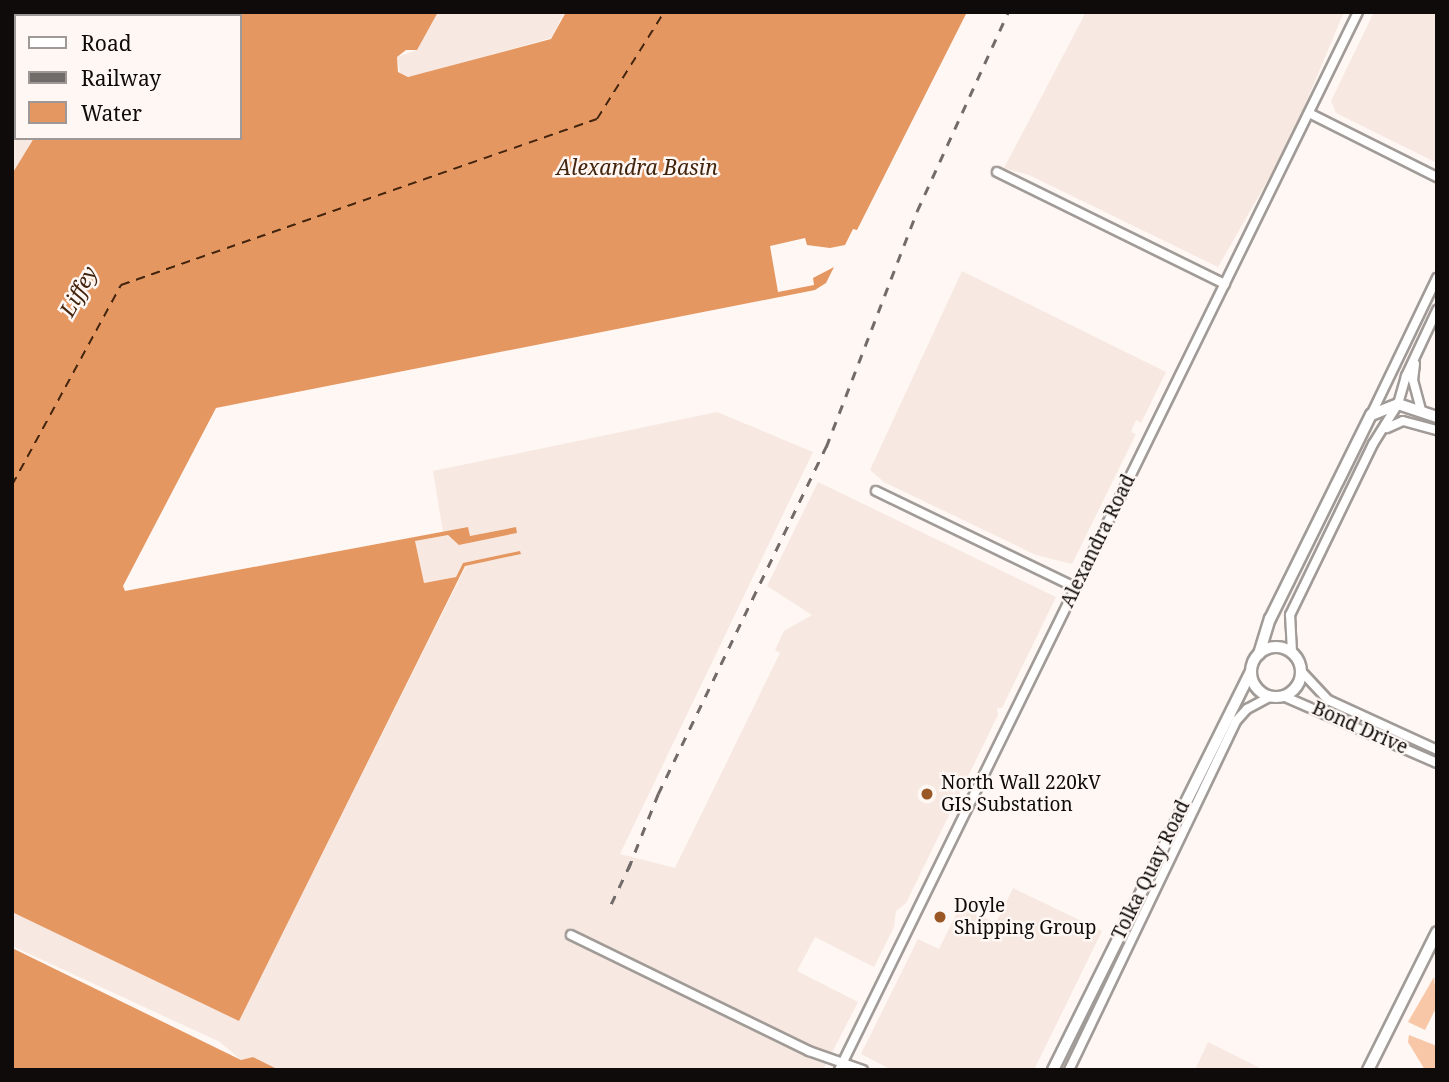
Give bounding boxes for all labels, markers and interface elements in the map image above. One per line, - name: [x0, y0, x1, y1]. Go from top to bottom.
- legend: [14, 14, 242, 140]
- text: Road: [81, 29, 132, 57]
- text: Railway: [81, 64, 161, 92]
- text: Water: [81, 99, 142, 127]
- water label: Alexandra Basin: [556, 154, 718, 180]
- water label: Liffey: [54, 261, 102, 321]
- street label: Alexandra Road: [1056, 471, 1140, 611]
- street label: Bond Drive: [1309, 697, 1411, 759]
- place label: North Wall 220kV GIS Substation: [941, 772, 1101, 816]
- marker: North Wall 220kV GIS Substation: [919, 786, 935, 802]
- street label: Tolka Quay Road: [1107, 797, 1195, 943]
- place label: Doyle Shipping Group: [954, 895, 1097, 939]
- marker: Doyle Shipping Group: [932, 909, 948, 925]

